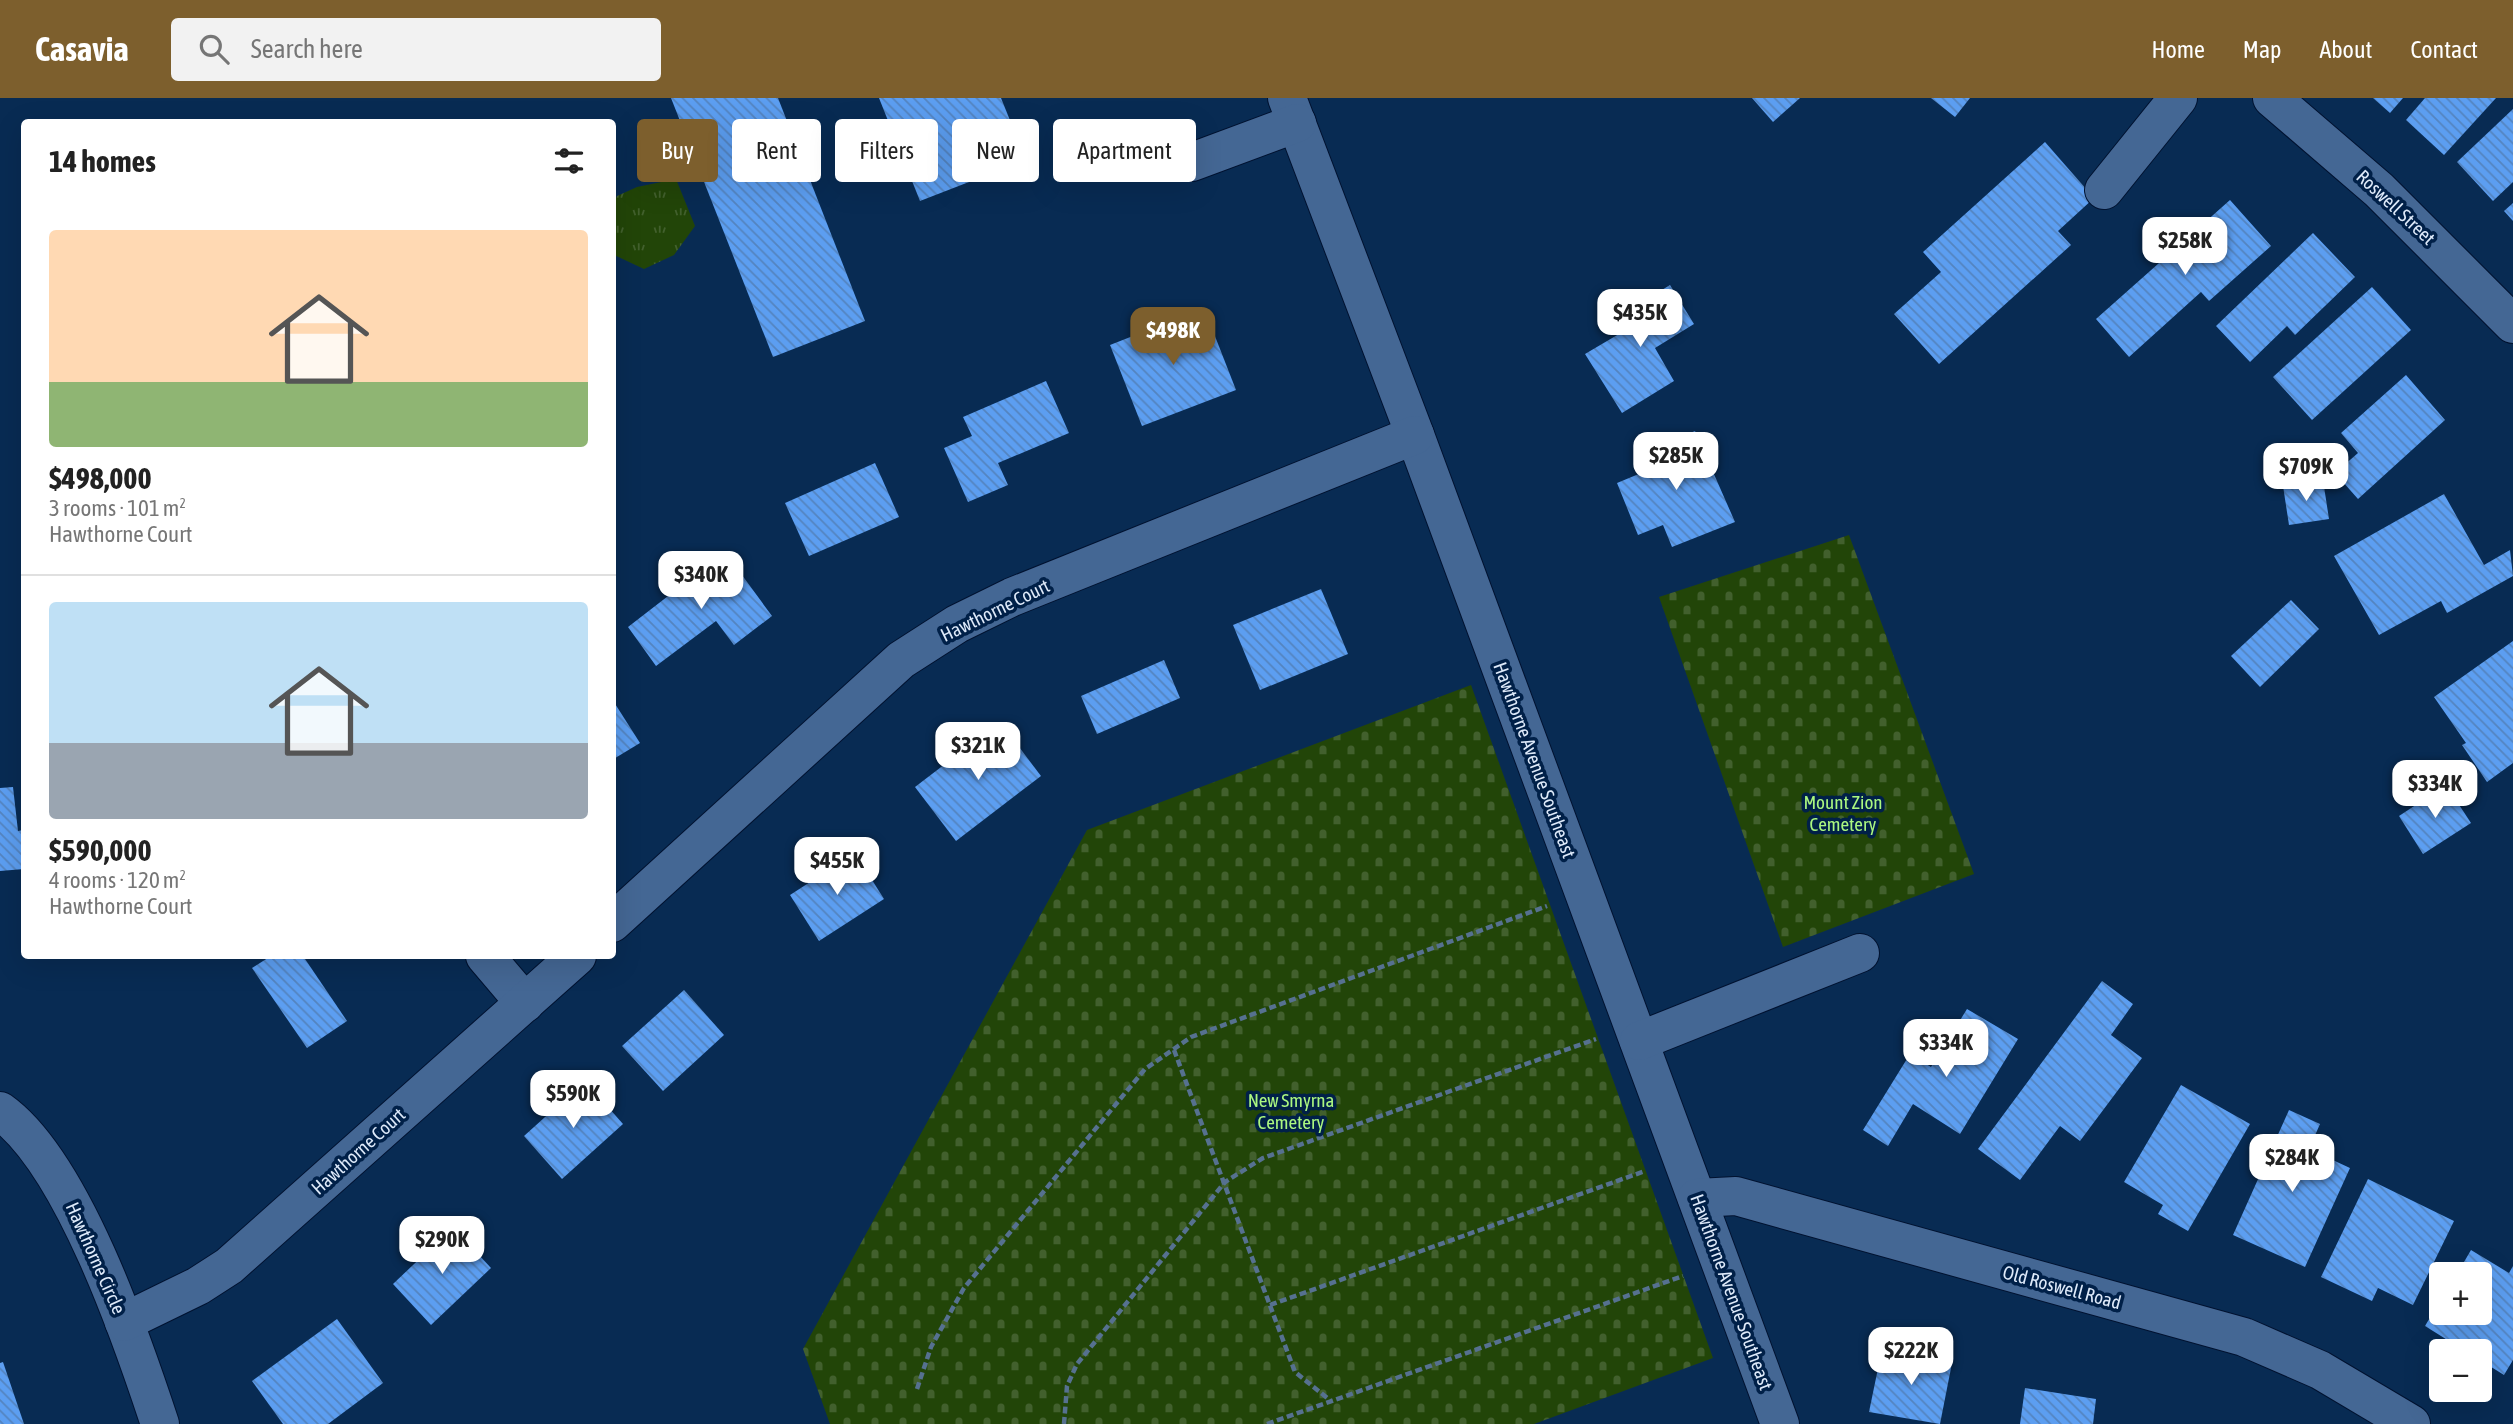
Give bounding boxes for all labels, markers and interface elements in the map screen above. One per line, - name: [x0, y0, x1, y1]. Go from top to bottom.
- search box: [171, 18, 661, 81]
- text: Casavia: [35, 30, 129, 68]
- icon: search: [195, 30, 233, 68]
- text: Search here: [251, 34, 363, 64]
- text: Home: [2151, 36, 2205, 63]
- text: Map: [2243, 36, 2281, 63]
- text: About: [2319, 36, 2372, 63]
- text: Contact: [2410, 36, 2478, 63]
- chip: Buy: [637, 119, 718, 182]
- chip: Rent: [732, 119, 821, 182]
- chip: Filters: [835, 119, 938, 182]
- chip: New: [952, 119, 1039, 182]
- chip: Apartment: [1053, 119, 1196, 182]
- icon: filters: [550, 142, 588, 180]
- text: 14 homes: [49, 144, 156, 178]
- street label: Roswell Street: [2352, 165, 2440, 249]
- pin: $258K: [2136, 218, 2234, 277]
- text: $258K: [2158, 227, 2212, 253]
- icon: home: [256, 276, 382, 402]
- pin: $435K: [1591, 289, 1689, 349]
- text: $435K: [1613, 299, 1667, 325]
- pin: $498K: [1124, 308, 1222, 367]
- text: $498K: [1146, 317, 1200, 343]
- pin: $285K: [1627, 432, 1725, 492]
- text: $285K: [1649, 442, 1703, 468]
- pin: $709K: [2257, 444, 2355, 503]
- text: $709K: [2279, 453, 2333, 479]
- text: $498,000: [49, 461, 152, 495]
- text: 3 rooms · 101 m²: [49, 495, 186, 521]
- text: Hawthorne Court: [49, 521, 192, 547]
- pin: $340K: [652, 552, 750, 611]
- text: $340K: [674, 561, 728, 587]
- street label: Hawthorne Court: [937, 574, 1053, 646]
- icon: home: [256, 648, 382, 774]
- street label: Hawthorne Avenue Southeast: [1489, 659, 1581, 861]
- pin: $321K: [929, 722, 1027, 782]
- text: $321K: [951, 732, 1005, 758]
- pin: $334K: [2386, 760, 2484, 820]
- text: $334K: [2408, 770, 2462, 796]
- park label: Mount Zion Cemetery: [1803, 791, 1883, 835]
- text: $590,000: [49, 833, 152, 867]
- pin: $455K: [788, 838, 886, 897]
- text: $455K: [810, 847, 864, 873]
- text: 4 rooms · 120 m²: [49, 867, 186, 893]
- text: Hawthorne Court: [49, 893, 192, 919]
- pin: $334K: [1897, 1020, 1995, 1079]
- text: $334K: [1919, 1029, 1973, 1055]
- pin: $590K: [524, 1070, 622, 1130]
- text: $590K: [546, 1080, 600, 1106]
- park label: New Smyrna Cemetery: [1248, 1089, 1334, 1133]
- street label: Hawthorne Court: [307, 1103, 409, 1199]
- pin: $284K: [2243, 1134, 2341, 1194]
- text: $284K: [2265, 1144, 2319, 1170]
- street label: Hawthorne Avenue Southeast: [1686, 1191, 1778, 1393]
- street label: Hawthorne Circle: [62, 1199, 130, 1317]
- pin: $290K: [393, 1216, 491, 1276]
- text: $290K: [415, 1226, 469, 1252]
- street label: Old Roswell Road: [2001, 1261, 2123, 1313]
- map controls: [2429, 1262, 2492, 1402]
- button: +: [2429, 1262, 2492, 1325]
- pin: $222K: [1862, 1328, 1960, 1387]
- text: $222K: [1884, 1337, 1938, 1363]
- button: −: [2429, 1339, 2492, 1402]

